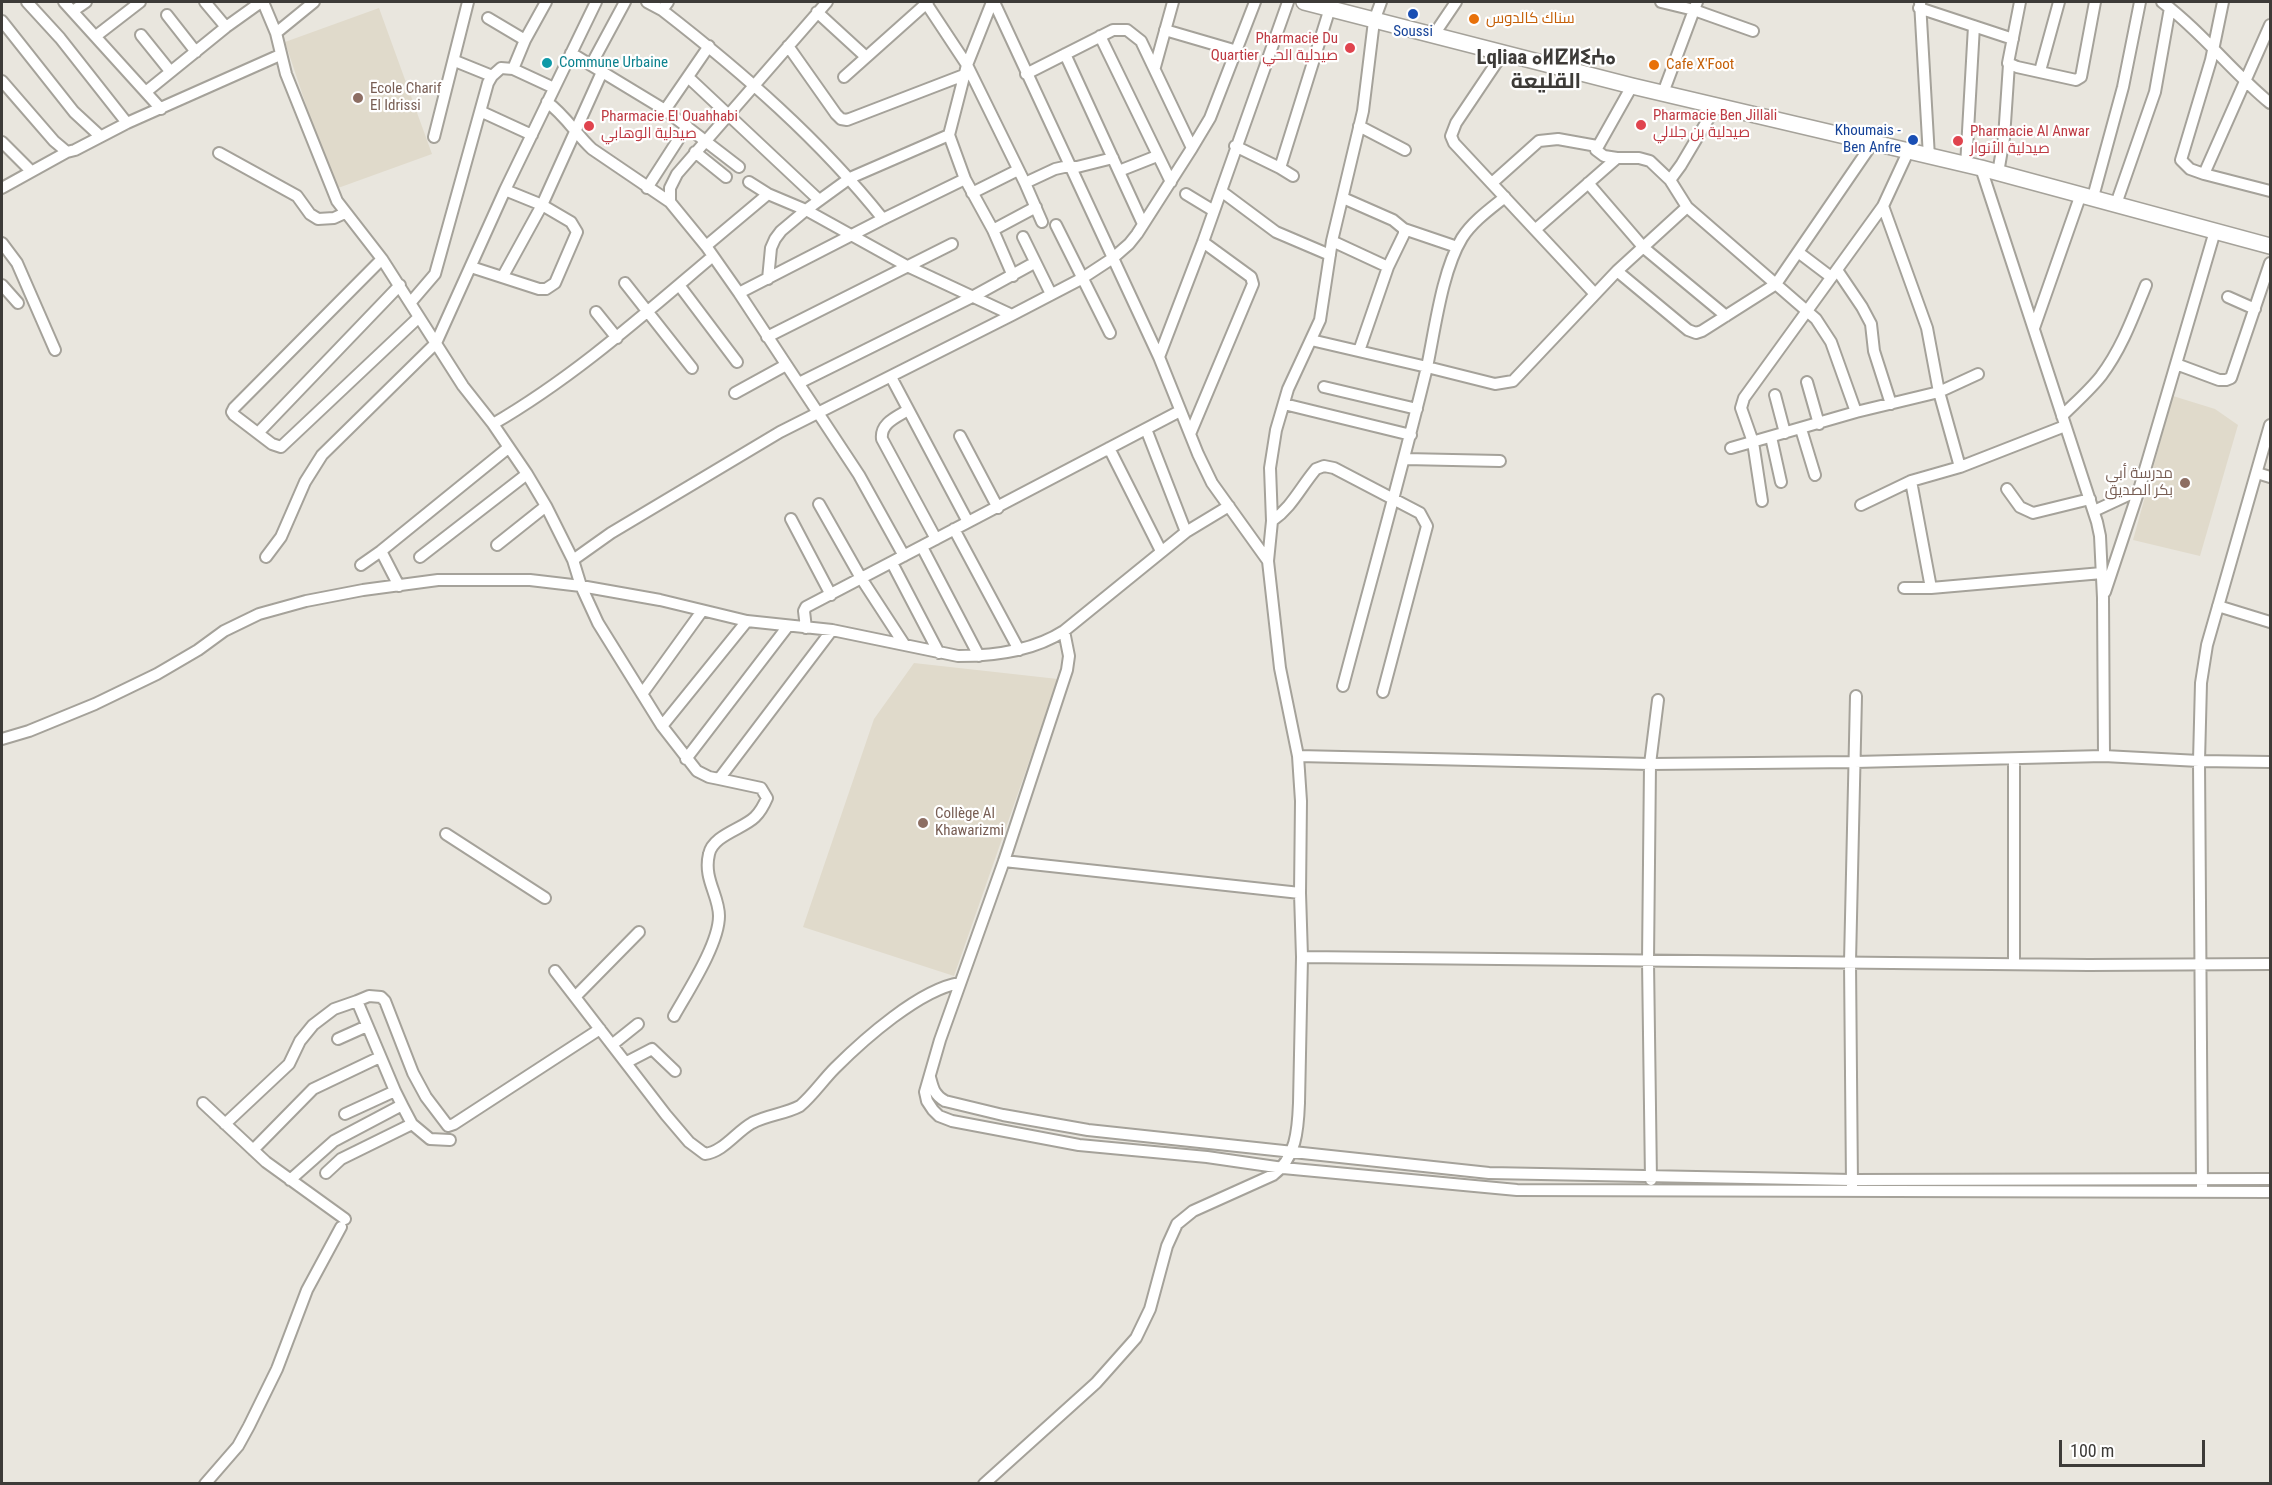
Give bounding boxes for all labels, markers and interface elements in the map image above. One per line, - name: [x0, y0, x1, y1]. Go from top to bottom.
- marker: Soussi: [1406, 7, 1420, 21]
- place label: سناك كالدوس: [1486, 10, 1575, 28]
- marker: سناك كالدوس: [1467, 12, 1481, 26]
- place label: Soussi: [1393, 23, 1433, 41]
- place label: Pharmacie Du Quartier صيدلية الحي: [1211, 30, 1338, 65]
- marker: Pharmacie Du Quartier صيدلية الحي: [1343, 41, 1357, 55]
- district label: Lqliaa ⴰⵍⵇⵍⵉⵄⴰ القليعة: [1476, 46, 1616, 96]
- place label: Commune Urbaine: [559, 54, 668, 72]
- marker: Commune Urbaine: [540, 56, 554, 70]
- place label: Cafe X'Foot: [1666, 56, 1734, 74]
- marker: Cafe X'Foot: [1647, 58, 1661, 72]
- place label: Ecole Charif El Idrissi: [370, 80, 441, 115]
- marker: Ecole Charif El Idrissi: [351, 91, 365, 105]
- place label: Pharmacie Ben Jillali صيدلية بن جلالي: [1653, 107, 1777, 142]
- place label: Pharmacie El Ouahhabi صيدلية الوهابي: [601, 108, 738, 143]
- marker: Pharmacie Ben Jillali صيدلية بن جلالي: [1634, 118, 1648, 132]
- marker: Pharmacie El Ouahhabi صيدلية الوهابي: [582, 119, 596, 133]
- place label: Khoumais - Ben Anfre: [1835, 122, 1901, 157]
- place label: Pharmacie Al Anwar صيدلية الأنوار: [1970, 123, 2090, 158]
- marker: Khoumais - Ben Anfre: [1906, 133, 1920, 147]
- marker: Pharmacie Al Anwar صيدلية الأنوار: [1951, 134, 1965, 148]
- place label: مدرسة أبي بكر الصديق: [2105, 465, 2173, 500]
- marker: مدرسة أبي بكر الصديق: [2178, 476, 2192, 490]
- place label: Collège Al Khawarizmi: [935, 805, 1004, 840]
- marker: Collège Al Khawarizmi: [916, 816, 930, 830]
- scale bar: [2062, 1428, 2208, 1466]
- text: 100 m: [2070, 1440, 2114, 1461]

